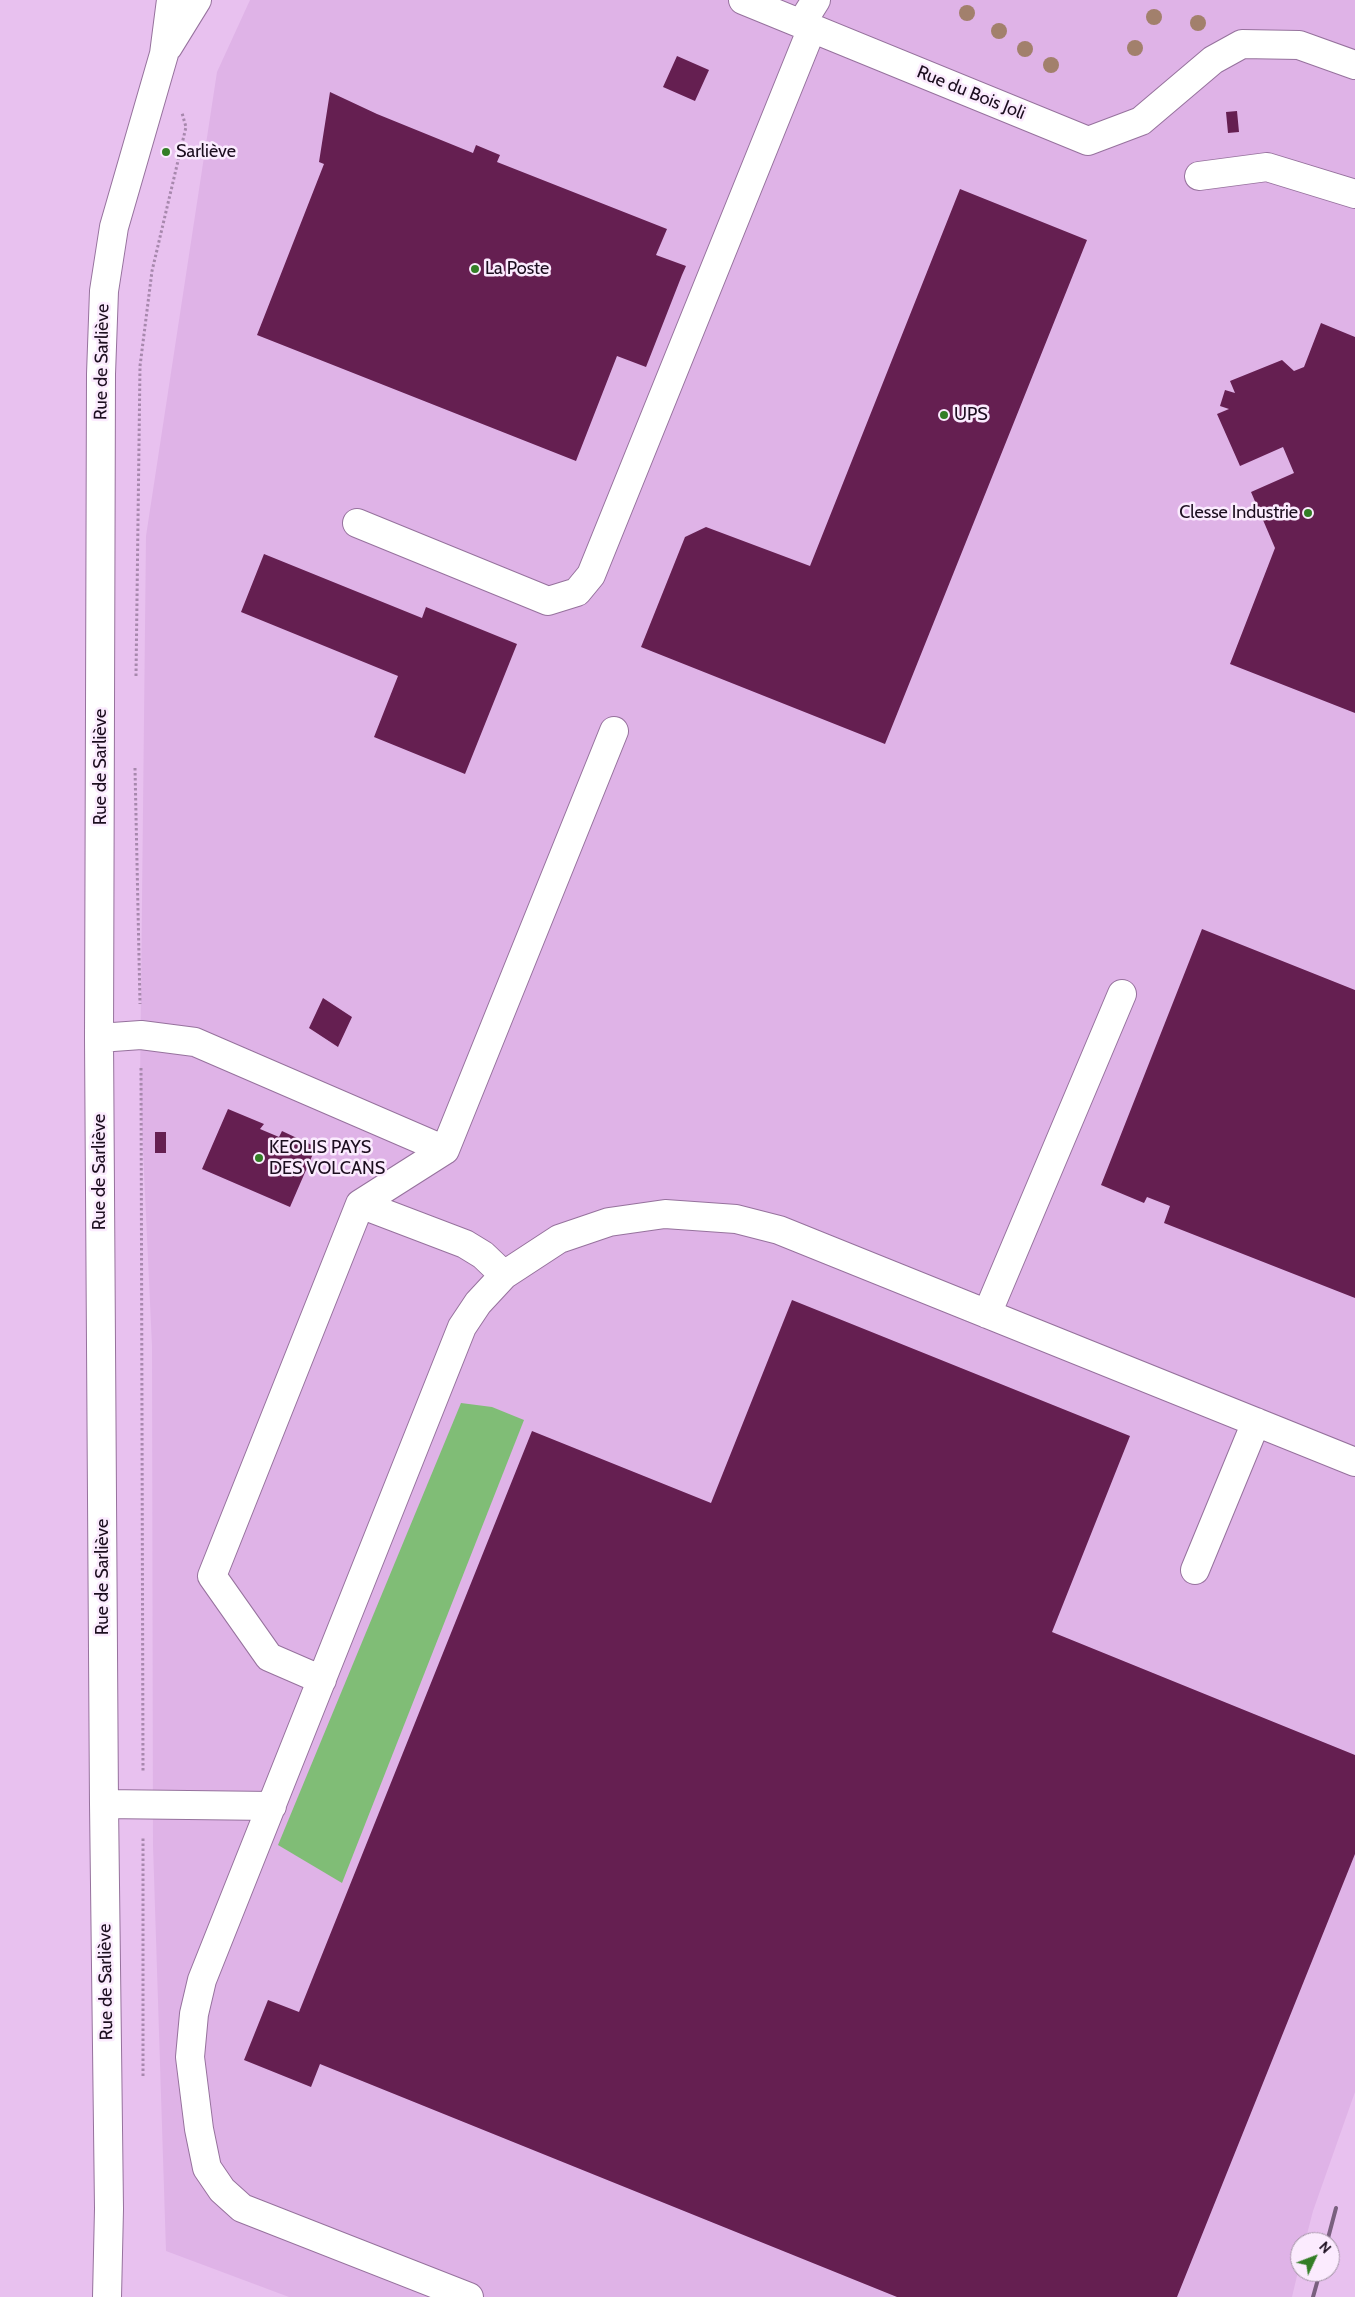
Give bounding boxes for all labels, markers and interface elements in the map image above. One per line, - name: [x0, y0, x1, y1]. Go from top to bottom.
- street label: Rue du Bois Joli: [914, 61, 1028, 125]
- place label: Sarliève: [176, 141, 236, 163]
- marker: Sarliève: [160, 146, 172, 158]
- place label: La Poste: [485, 258, 549, 280]
- marker: La Poste: [469, 263, 481, 275]
- street label: Rue de Sarliève: [90, 304, 114, 420]
- place label: UPS: [954, 404, 988, 426]
- marker: UPS: [938, 409, 950, 421]
- place label: Clesse Industrie: [1179, 502, 1298, 524]
- marker: Clesse Industrie: [1302, 507, 1314, 519]
- street label: Rue de Sarliève: [90, 709, 112, 825]
- street label: Rue de Sarliève: [89, 1114, 111, 1230]
- place label: KEOLIS PAYS DES VOLCANS: [269, 1137, 385, 1180]
- marker: KEOLIS PAYS DES VOLCANS: [253, 1152, 265, 1164]
- street label: Rue de Sarliève: [92, 1519, 114, 1635]
- street label: Rue de Sarliève: [94, 1924, 118, 2040]
- north arrow: [1290, 2232, 1340, 2282]
- text: N: [1315, 2238, 1335, 2257]

